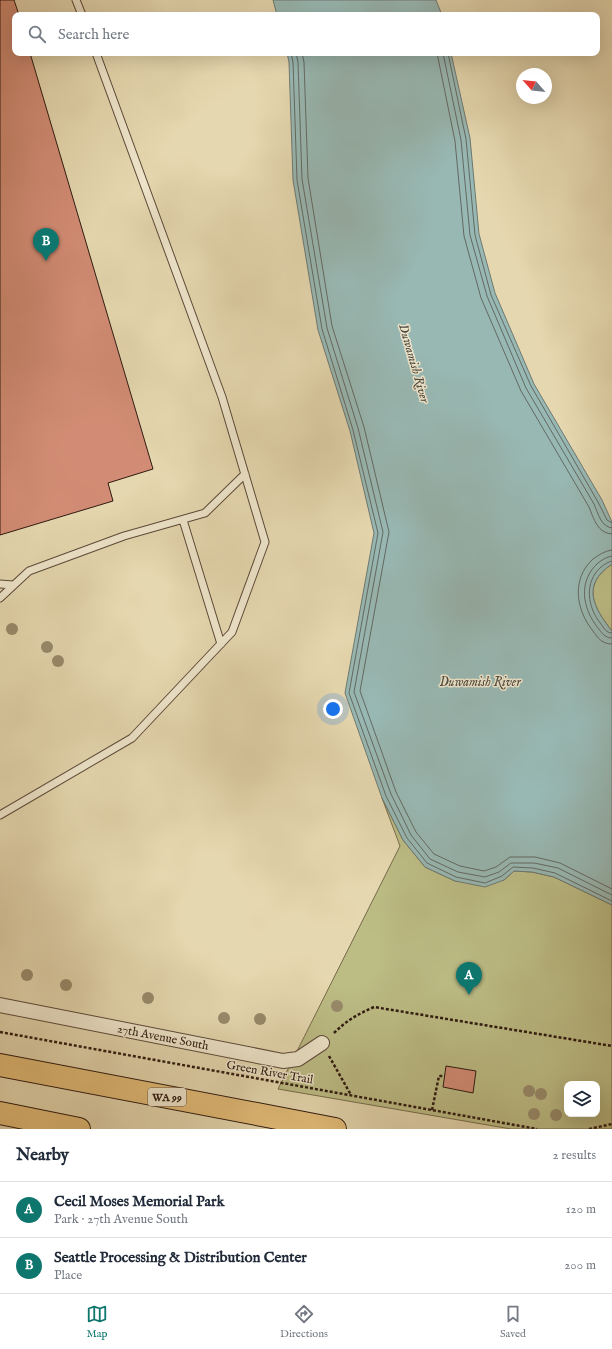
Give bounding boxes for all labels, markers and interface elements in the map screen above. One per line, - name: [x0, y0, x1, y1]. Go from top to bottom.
- search box: [12, 12, 600, 56]
- icon: search: [26, 23, 48, 45]
- text: Search here: [58, 25, 129, 44]
- north arrow: [516, 68, 552, 104]
- pin: B: [33, 228, 59, 261]
- water label: Duwamish River: [394, 322, 433, 405]
- water label: Duwamish River: [439, 674, 521, 691]
- your location: [323, 699, 343, 719]
- pin: A: [456, 962, 482, 995]
- street label: 27th Avenue South: [116, 1021, 210, 1054]
- street label: Green River Trail: [225, 1057, 315, 1088]
- map controls: [564, 1081, 600, 1117]
- button: layers: [564, 1081, 600, 1117]
- road number: WA 99: [148, 1088, 186, 1106]
- text: Nearby: [16, 1145, 69, 1166]
- text: 2 results: [552, 1147, 596, 1164]
- text: Cecil Moses Memorial Park: [54, 1192, 225, 1211]
- text: A: [25, 1201, 33, 1218]
- text: 120 m: [566, 1201, 596, 1218]
- text: Park · 27th Avenue South: [54, 1211, 188, 1228]
- text: Seattle Processing & Distribution Center: [54, 1248, 307, 1267]
- text: B: [25, 1257, 33, 1274]
- text: 200 m: [564, 1257, 596, 1274]
- text: Place: [54, 1267, 82, 1284]
- tab: Map: [86, 1303, 108, 1341]
- tab: Directions: [280, 1303, 328, 1341]
- tab: Saved: [500, 1303, 526, 1341]

